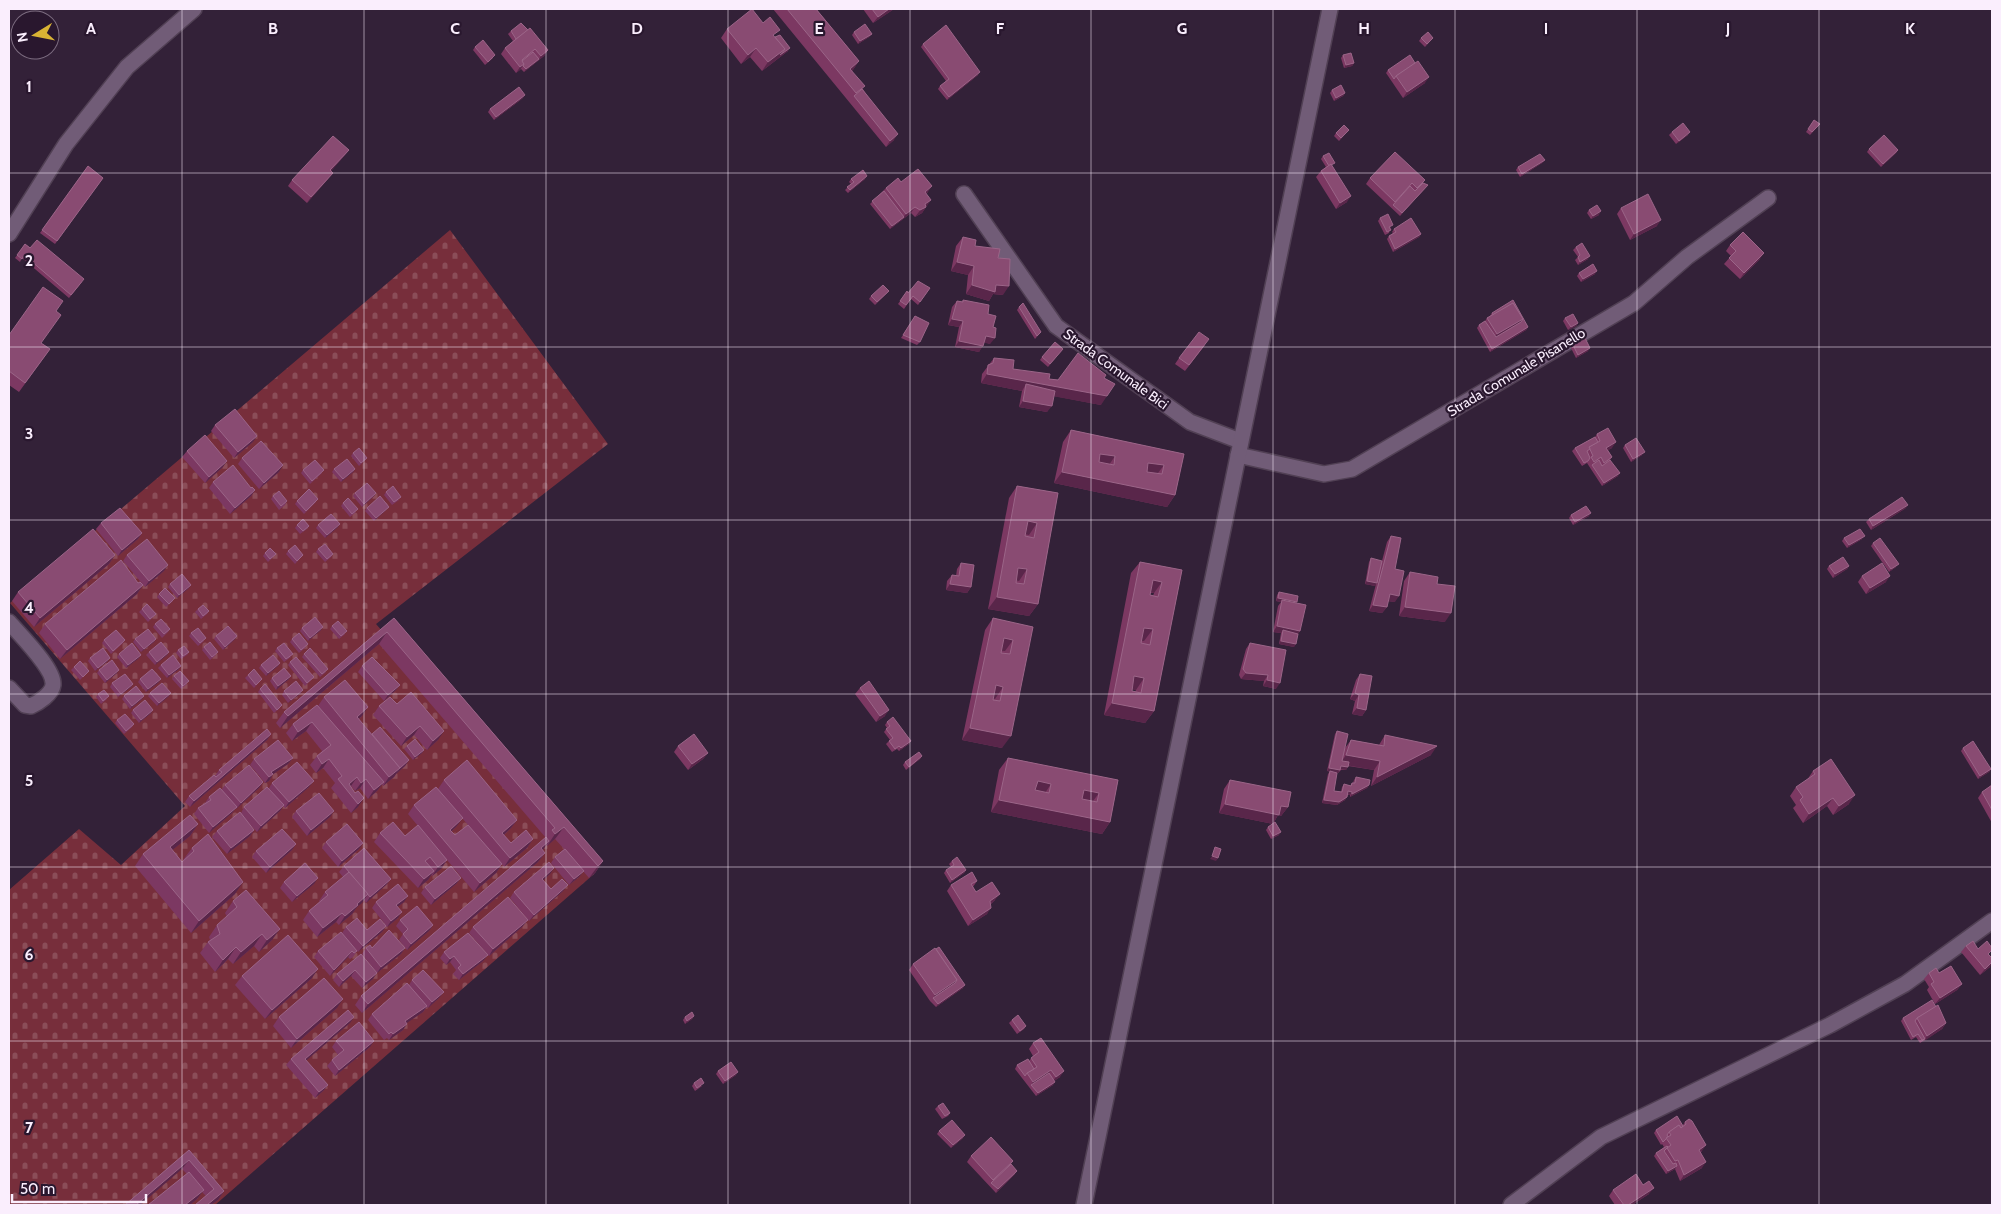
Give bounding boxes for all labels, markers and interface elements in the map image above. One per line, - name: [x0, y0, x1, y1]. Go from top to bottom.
- north arrow: [10, 10, 60, 60]
- text: A: [86, 19, 96, 38]
- text: B: [268, 19, 278, 38]
- text: C: [450, 19, 460, 38]
- text: D: [631, 19, 643, 38]
- text: E: [814, 19, 824, 38]
- text: F: [996, 19, 1005, 38]
- text: G: [1177, 19, 1187, 38]
- text: H: [1358, 19, 1370, 38]
- text: I: [1544, 19, 1548, 38]
- text: J: [1725, 19, 1730, 38]
- text: K: [1905, 19, 1915, 38]
- text: N: [12, 31, 32, 44]
- text: 1: [26, 77, 32, 96]
- text: 2: [25, 251, 33, 270]
- street label: Strada Comunale Pisanello: [1444, 323, 1589, 420]
- street label: Strada Comunale Bici: [1060, 325, 1172, 413]
- text: 3: [25, 424, 33, 443]
- text: 4: [24, 598, 34, 617]
- text: 5: [25, 771, 33, 790]
- text: 6: [25, 945, 34, 964]
- text: 7: [25, 1118, 34, 1137]
- scale bar: [12, 1172, 146, 1204]
- text: 50 m: [20, 1180, 55, 1198]

